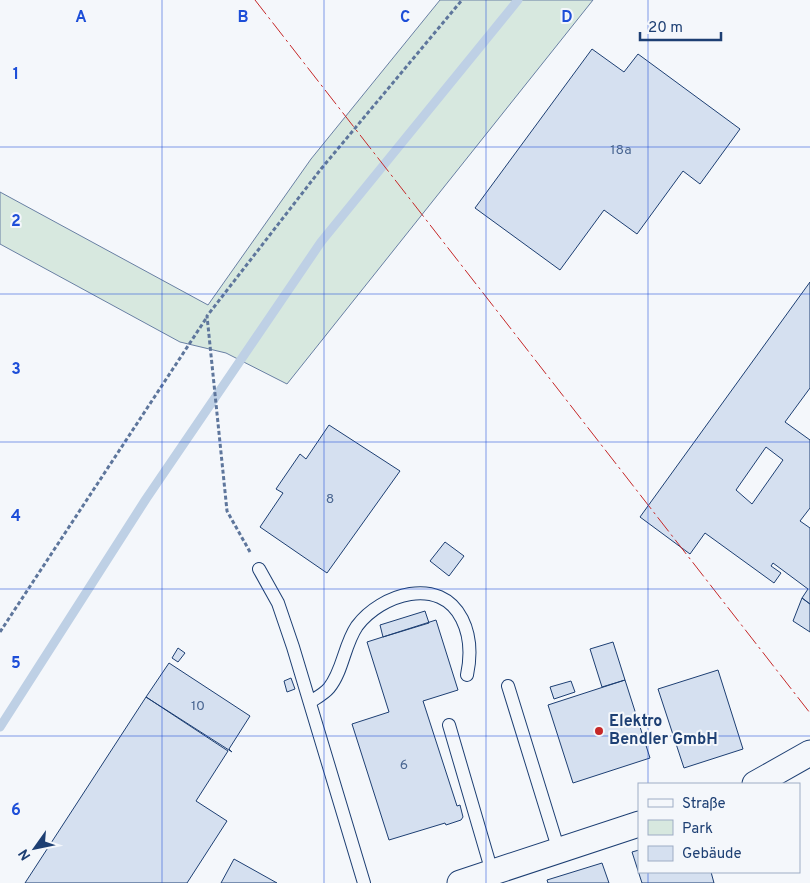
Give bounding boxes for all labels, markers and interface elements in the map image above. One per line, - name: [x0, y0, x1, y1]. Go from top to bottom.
- text: A: [75, 8, 87, 28]
- text: B: [237, 8, 249, 28]
- text: C: [400, 8, 410, 28]
- text: D: [561, 8, 573, 28]
- scale bar: [640, 10, 721, 42]
- text: 20 m: [648, 19, 683, 38]
- text: 1: [13, 65, 19, 85]
- house number: 18a: [610, 142, 632, 159]
- text: 2: [11, 212, 21, 232]
- text: 3: [11, 360, 21, 380]
- house number: 8: [326, 491, 334, 508]
- text: 4: [11, 507, 21, 527]
- text: 5: [11, 654, 21, 674]
- house number: 10: [191, 698, 205, 715]
- place label: Elektro Bendler GmbH: [609, 712, 718, 750]
- marker: Elektro Bendler GmbH: [593, 725, 605, 737]
- house number: 6: [400, 757, 408, 774]
- legend: [638, 783, 800, 873]
- text: Straße: [682, 795, 726, 814]
- text: 6: [11, 801, 21, 821]
- text: Park: [682, 820, 713, 839]
- north arrow: [10, 823, 60, 873]
- text: N: [15, 845, 35, 863]
- text: Gebäude: [682, 845, 742, 864]

